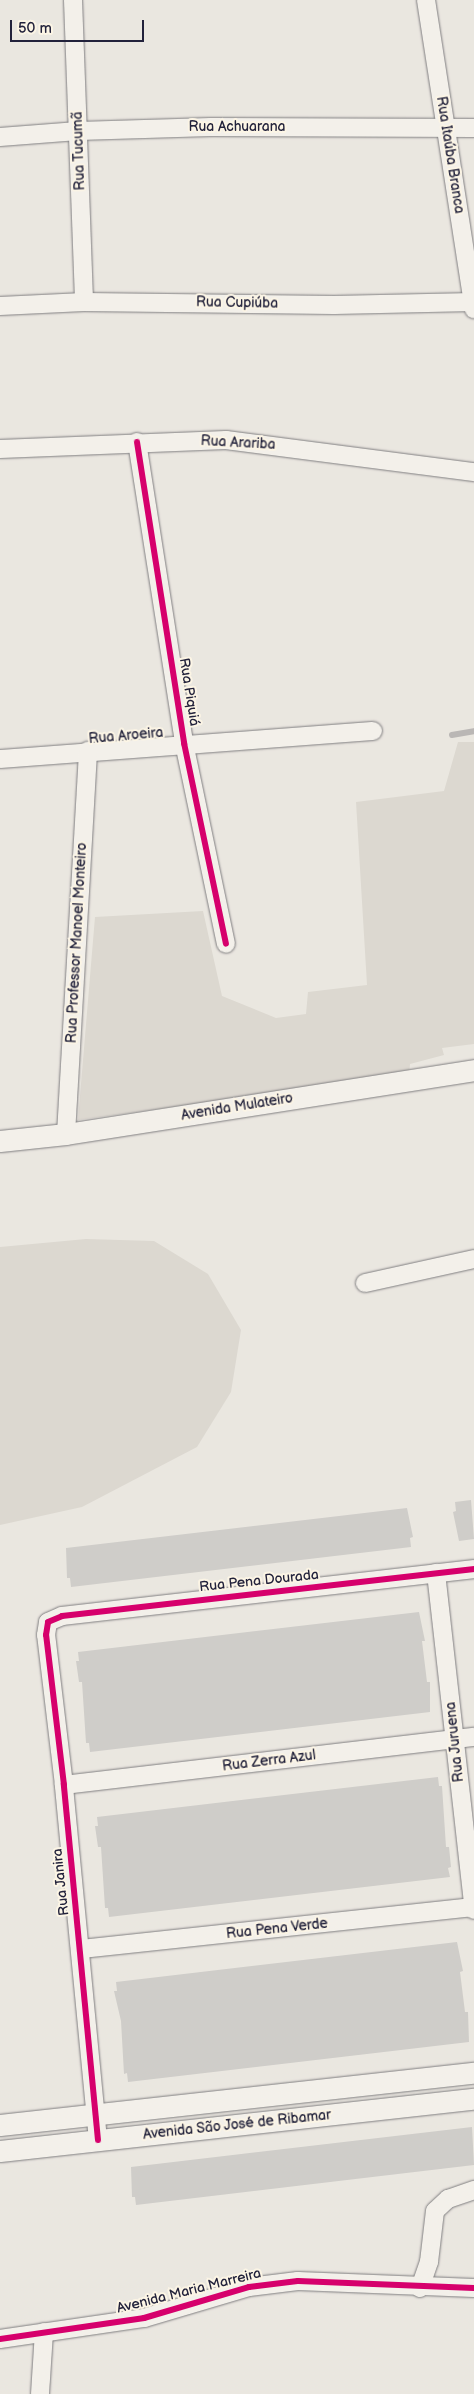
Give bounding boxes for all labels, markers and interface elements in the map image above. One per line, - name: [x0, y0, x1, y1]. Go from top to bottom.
- scale bar: [12, 10, 146, 42]
- text: 50 m: [18, 19, 52, 38]
- street label: Rua Itaúba Branca: [432, 95, 468, 215]
- street label: Rua Tucumã: [69, 111, 89, 191]
- street label: Rua Achuarana: [188, 119, 286, 135]
- street label: Rua Cupiúba: [196, 294, 278, 312]
- street label: Rua Arariba: [200, 433, 276, 453]
- street label: Rua Piquiá: [175, 657, 203, 727]
- street label: Rua Aroeira: [88, 724, 164, 748]
- street label: Rua Professor Manoel Monteiro: [63, 842, 91, 1044]
- street label: Avenida Mulateiro: [180, 1090, 294, 1124]
- street label: Rua Pena Dourada: [199, 1566, 319, 1596]
- street label: Rua Juruena: [442, 1701, 468, 1783]
- street label: Rua Zerra Azul: [221, 1747, 317, 1775]
- street label: Rua Janira: [49, 1847, 73, 1917]
- street label: Rua Pena Verde: [225, 1915, 329, 1943]
- street label: Avenida São José de Ribamar: [142, 2107, 332, 2143]
- street label: Avenida Maria Marreira: [115, 2265, 263, 2317]

